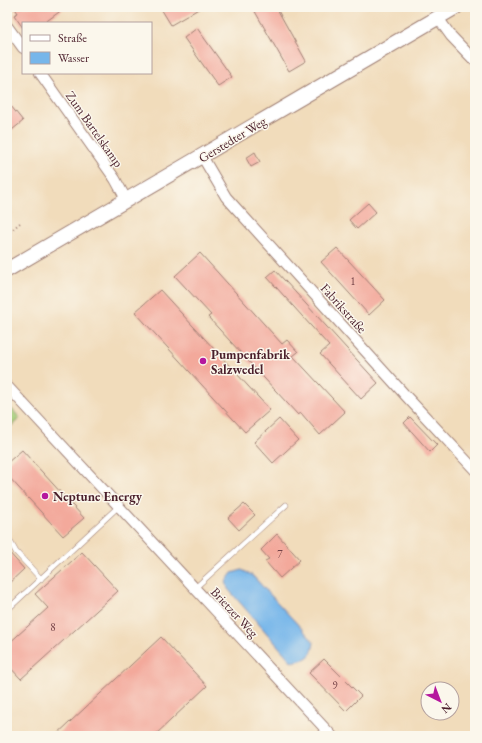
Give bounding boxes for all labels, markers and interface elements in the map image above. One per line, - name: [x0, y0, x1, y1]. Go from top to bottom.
- legend: [22, 22, 152, 74]
- text: Straße: [58, 30, 87, 46]
- text: Wasser: [58, 50, 89, 66]
- street label: Zum Bartelskamp: [62, 88, 127, 171]
- street label: Gerstedter Weg: [195, 112, 270, 166]
- house number: 1: [350, 274, 356, 288]
- street label: Fabrikstraße: [317, 280, 370, 337]
- place label: Pumpenfabrik Salzwedel: [211, 346, 291, 378]
- marker: Pumpenfabrik Salzwedel: [198, 356, 208, 366]
- place label: Neptune Energy: [53, 488, 143, 505]
- marker: Neptune Energy: [40, 491, 50, 501]
- house number: 7: [277, 547, 283, 561]
- street label: Brietzer Weg: [207, 584, 262, 641]
- house number: 8: [50, 620, 56, 634]
- house number: 9: [332, 678, 338, 692]
- north arrow: [420, 681, 460, 721]
- text: N: [439, 700, 455, 717]

